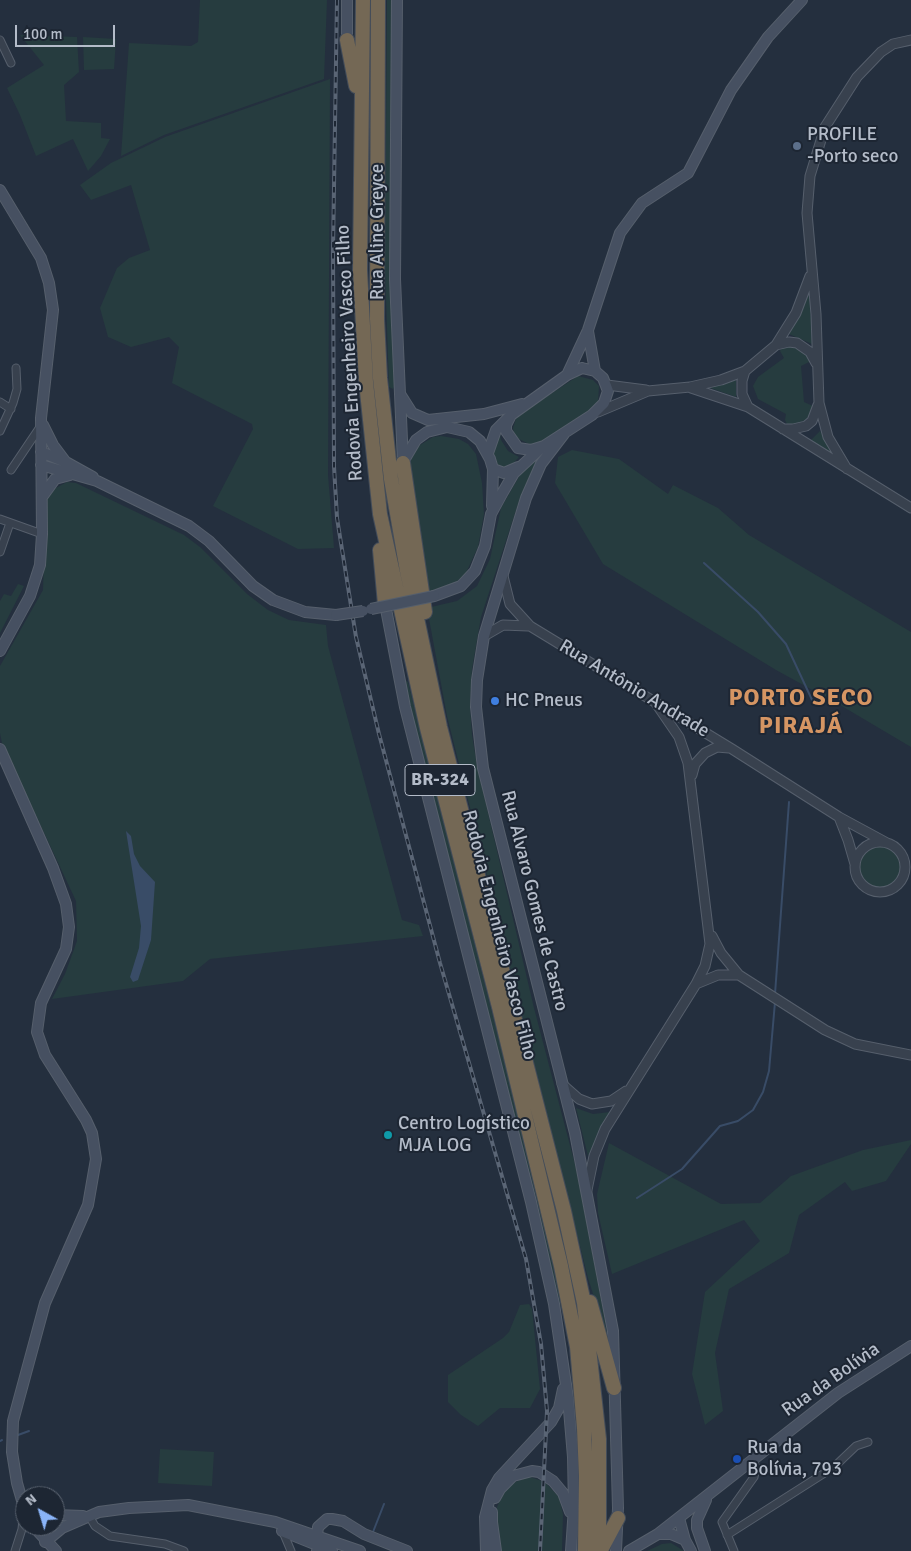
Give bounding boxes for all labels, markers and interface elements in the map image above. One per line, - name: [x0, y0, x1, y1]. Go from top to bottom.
- scale bar: [18, 15, 118, 47]
- text: 100 m: [23, 25, 63, 43]
- place label: PROFILE -Porto seco: [807, 124, 898, 168]
- marker: PROFILE -Porto seco: [791, 140, 803, 152]
- street label: Rua Aline Greyce: [367, 164, 389, 300]
- street label: Rodovia Engenheiro Vasco Filho: [332, 224, 368, 482]
- street label: Rua Antônio Andrade: [555, 635, 713, 743]
- district label: PORTO SECO PIRAJÁ: [727, 685, 875, 741]
- place label: HC Pneus: [505, 690, 583, 712]
- marker: HC Pneus: [489, 695, 501, 707]
- road number: BR-324: [405, 764, 475, 796]
- street label: Rua Alvaro Gomes de Castro: [496, 788, 572, 1014]
- street label: Rodovia Engenheiro Vasco Filho: [457, 808, 541, 1062]
- place label: Centro Logístico MJA LOG: [398, 1113, 530, 1157]
- marker: Centro Logístico MJA LOG: [382, 1129, 394, 1141]
- street label: Rua da Bolívia: [778, 1338, 884, 1422]
- place label: Rua da Bolívia, 793: [747, 1437, 842, 1481]
- marker: Rua da Bolívia, 793: [731, 1453, 743, 1465]
- north arrow: [15, 1486, 65, 1536]
- text: N: [22, 1490, 40, 1509]

